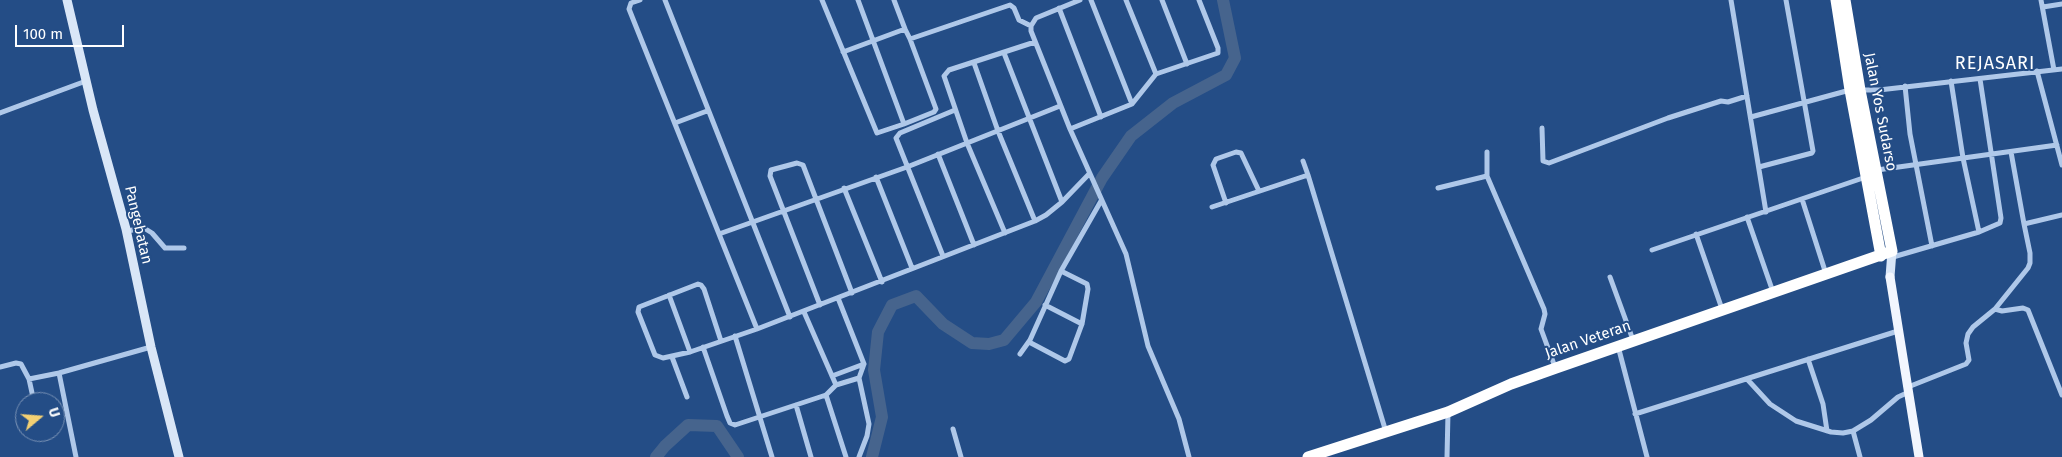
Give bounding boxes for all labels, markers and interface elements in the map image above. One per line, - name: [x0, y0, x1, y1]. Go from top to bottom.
- scale bar: [18, 15, 126, 47]
- text: 100 m: [23, 25, 63, 43]
- street label: Jalan Yos Sudarso: [1860, 51, 1900, 173]
- district label: REJASARI: [1954, 53, 2036, 75]
- street label: Pangebatan: [120, 184, 156, 266]
- street label: Jalan Veteran: [1543, 317, 1633, 363]
- north arrow: [15, 392, 65, 442]
- text: U: [44, 406, 63, 419]

